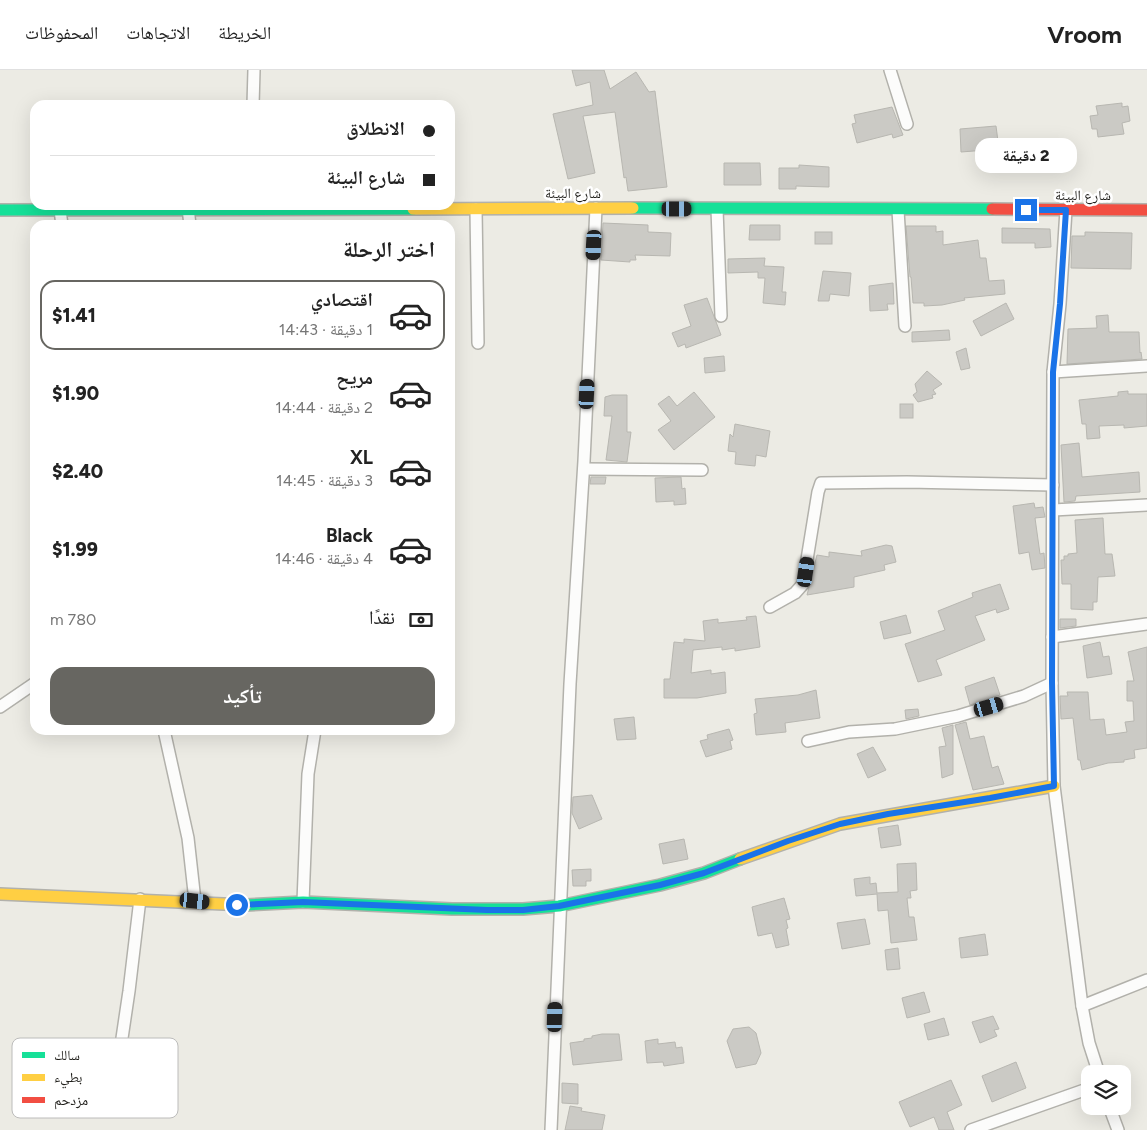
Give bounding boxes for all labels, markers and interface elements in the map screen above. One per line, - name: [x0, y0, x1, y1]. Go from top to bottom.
- text: Vroom: [1047, 20, 1122, 49]
- text: المحفوظات: [25, 22, 98, 44]
- text: الاتجاهات: [126, 22, 190, 44]
- text: الخريطة: [218, 22, 271, 44]
- text: الانطلاق: [346, 117, 405, 140]
- callout: 2 دقيقة: [975, 138, 1077, 172]
- text: 2 دقيقة: [1003, 146, 1049, 165]
- text: شارع البيئة: [327, 166, 405, 189]
- street label: شارع البيئة: [545, 185, 601, 203]
- street label: شارع البيئة: [1055, 187, 1111, 205]
- route end: [1015, 199, 1037, 221]
- car: [662, 202, 692, 217]
- car: [585, 230, 602, 260]
- text: اختر الرحلة: [343, 236, 435, 263]
- text: اقتصادي: [311, 288, 373, 311]
- icon: car: [388, 293, 433, 338]
- text: $1.41: [52, 304, 96, 327]
- text: 1 دقيقة · 14:43: [279, 320, 373, 339]
- text: مريح: [336, 366, 373, 389]
- icon: car: [388, 371, 433, 416]
- car: [578, 379, 595, 409]
- text: $1.90: [52, 382, 99, 405]
- text: 2 دقيقة · 14:44: [275, 398, 373, 417]
- text: XL: [350, 446, 373, 469]
- icon: car: [388, 449, 433, 494]
- text: $2.40: [52, 460, 103, 483]
- text: 3 دقيقة · 14:45: [276, 471, 373, 490]
- text: Black: [326, 524, 373, 547]
- icon: car: [388, 527, 433, 572]
- text: $1.99: [52, 538, 98, 561]
- text: 4 دقيقة · 14:46: [275, 549, 373, 568]
- car: [796, 556, 815, 588]
- text: نقدًا: [369, 606, 395, 629]
- icon: cash: [407, 606, 435, 634]
- text: 780 m: [50, 610, 96, 629]
- button: تأكيد: [50, 667, 435, 725]
- car: [972, 696, 1005, 718]
- car: [179, 892, 210, 910]
- route start: [226, 894, 248, 916]
- car: [546, 1002, 563, 1032]
- legend: [12, 1038, 178, 1118]
- text: سالك: [54, 1047, 80, 1064]
- map controls: [1081, 1065, 1131, 1115]
- button: layers: [1081, 1065, 1131, 1115]
- text: بطيء: [54, 1069, 83, 1089]
- text: مزدحم: [54, 1092, 88, 1110]

